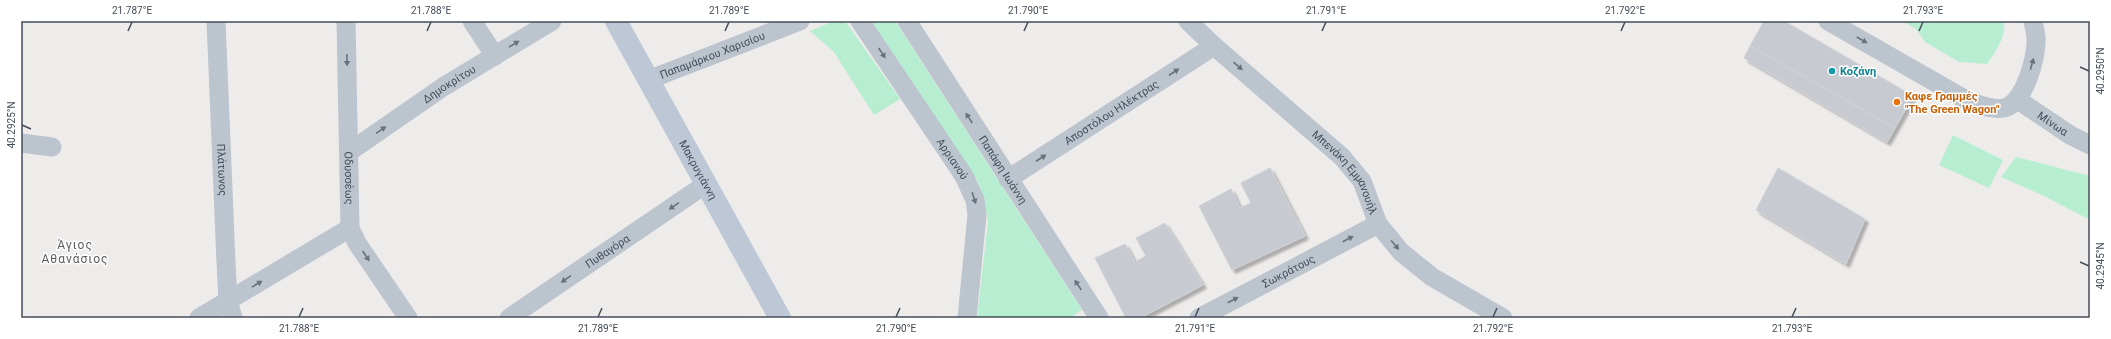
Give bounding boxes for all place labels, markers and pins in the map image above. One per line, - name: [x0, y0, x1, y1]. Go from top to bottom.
- place label: Κοζάνη: [1840, 65, 1876, 78]
- marker: Κοζάνη: [1827, 66, 1837, 76]
- place label: Καφε Γραμμές "The Green Wagon": [1905, 90, 2000, 116]
- marker: Καφε Γραμμές "The Green Wagon": [1892, 97, 1902, 107]

